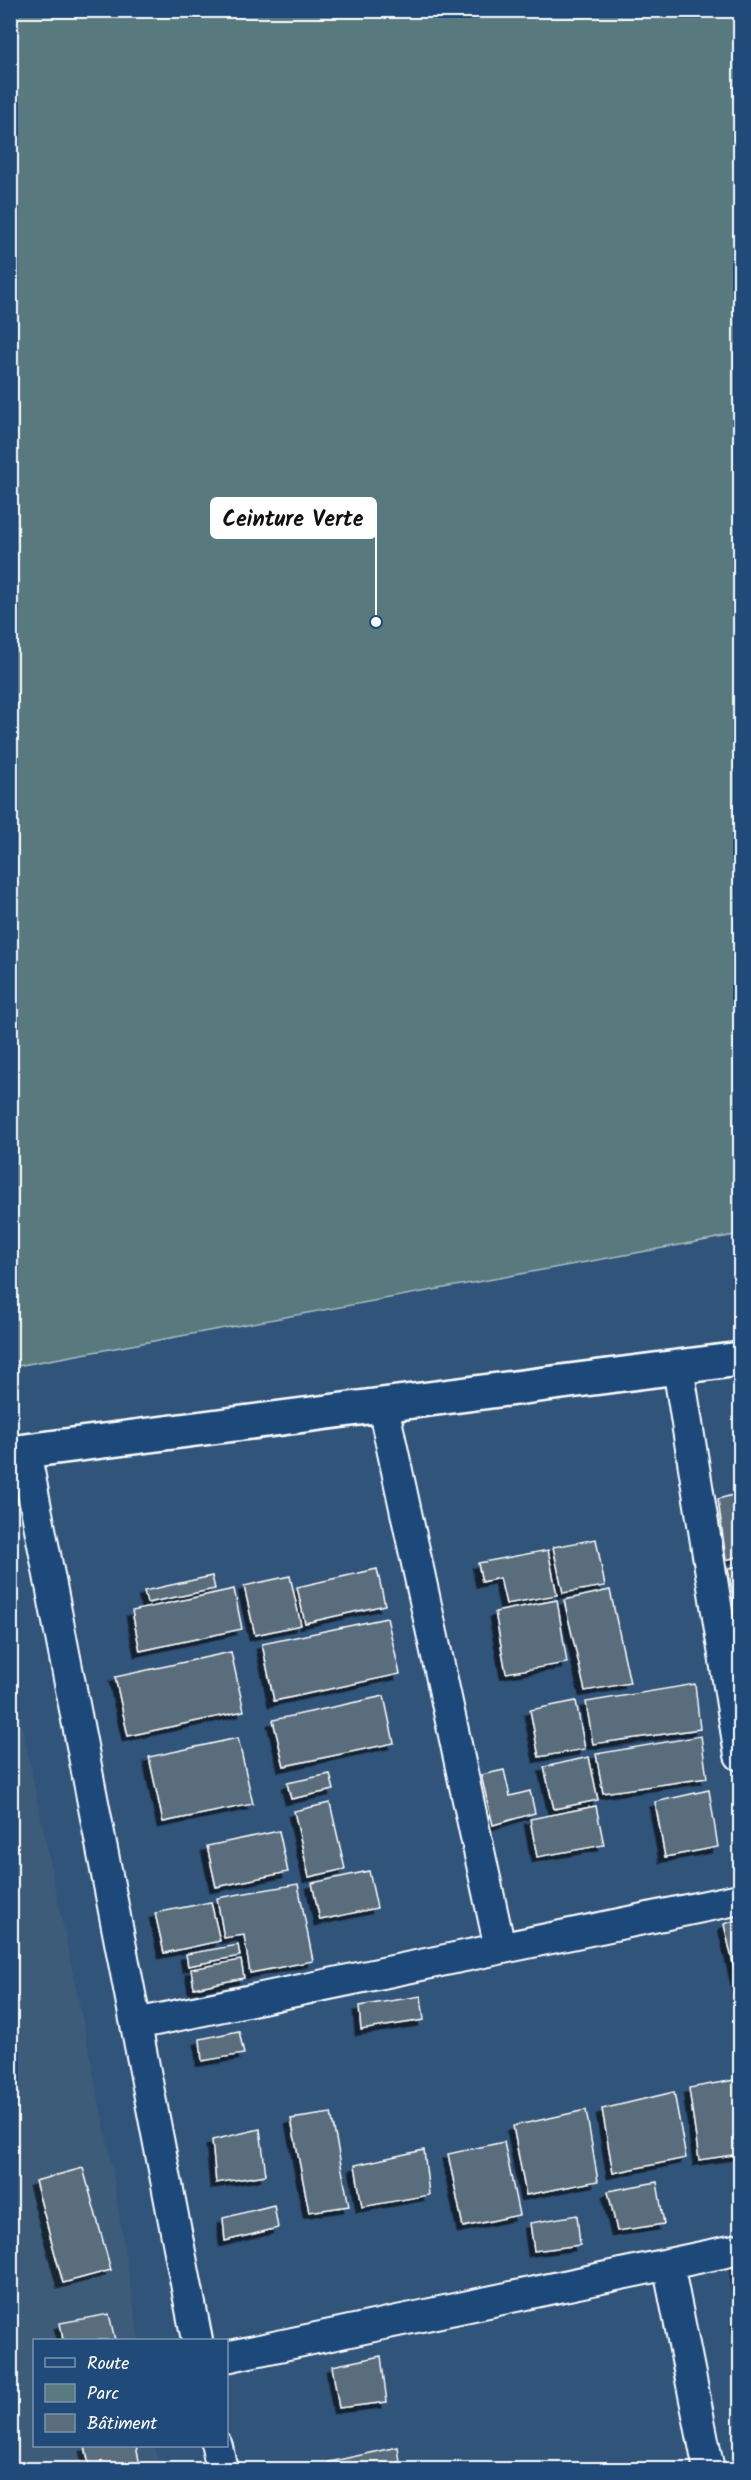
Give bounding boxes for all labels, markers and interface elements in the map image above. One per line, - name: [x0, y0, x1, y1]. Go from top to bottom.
- callout: Ceinture Verte: [211, 498, 376, 538]
- text: Ceinture Verte: [222, 503, 364, 538]
- legend: [33, 2339, 228, 2447]
- text: Route: [87, 2350, 129, 2379]
- text: Parc: [87, 2380, 119, 2409]
- text: Bâtiment: [87, 2410, 158, 2439]

